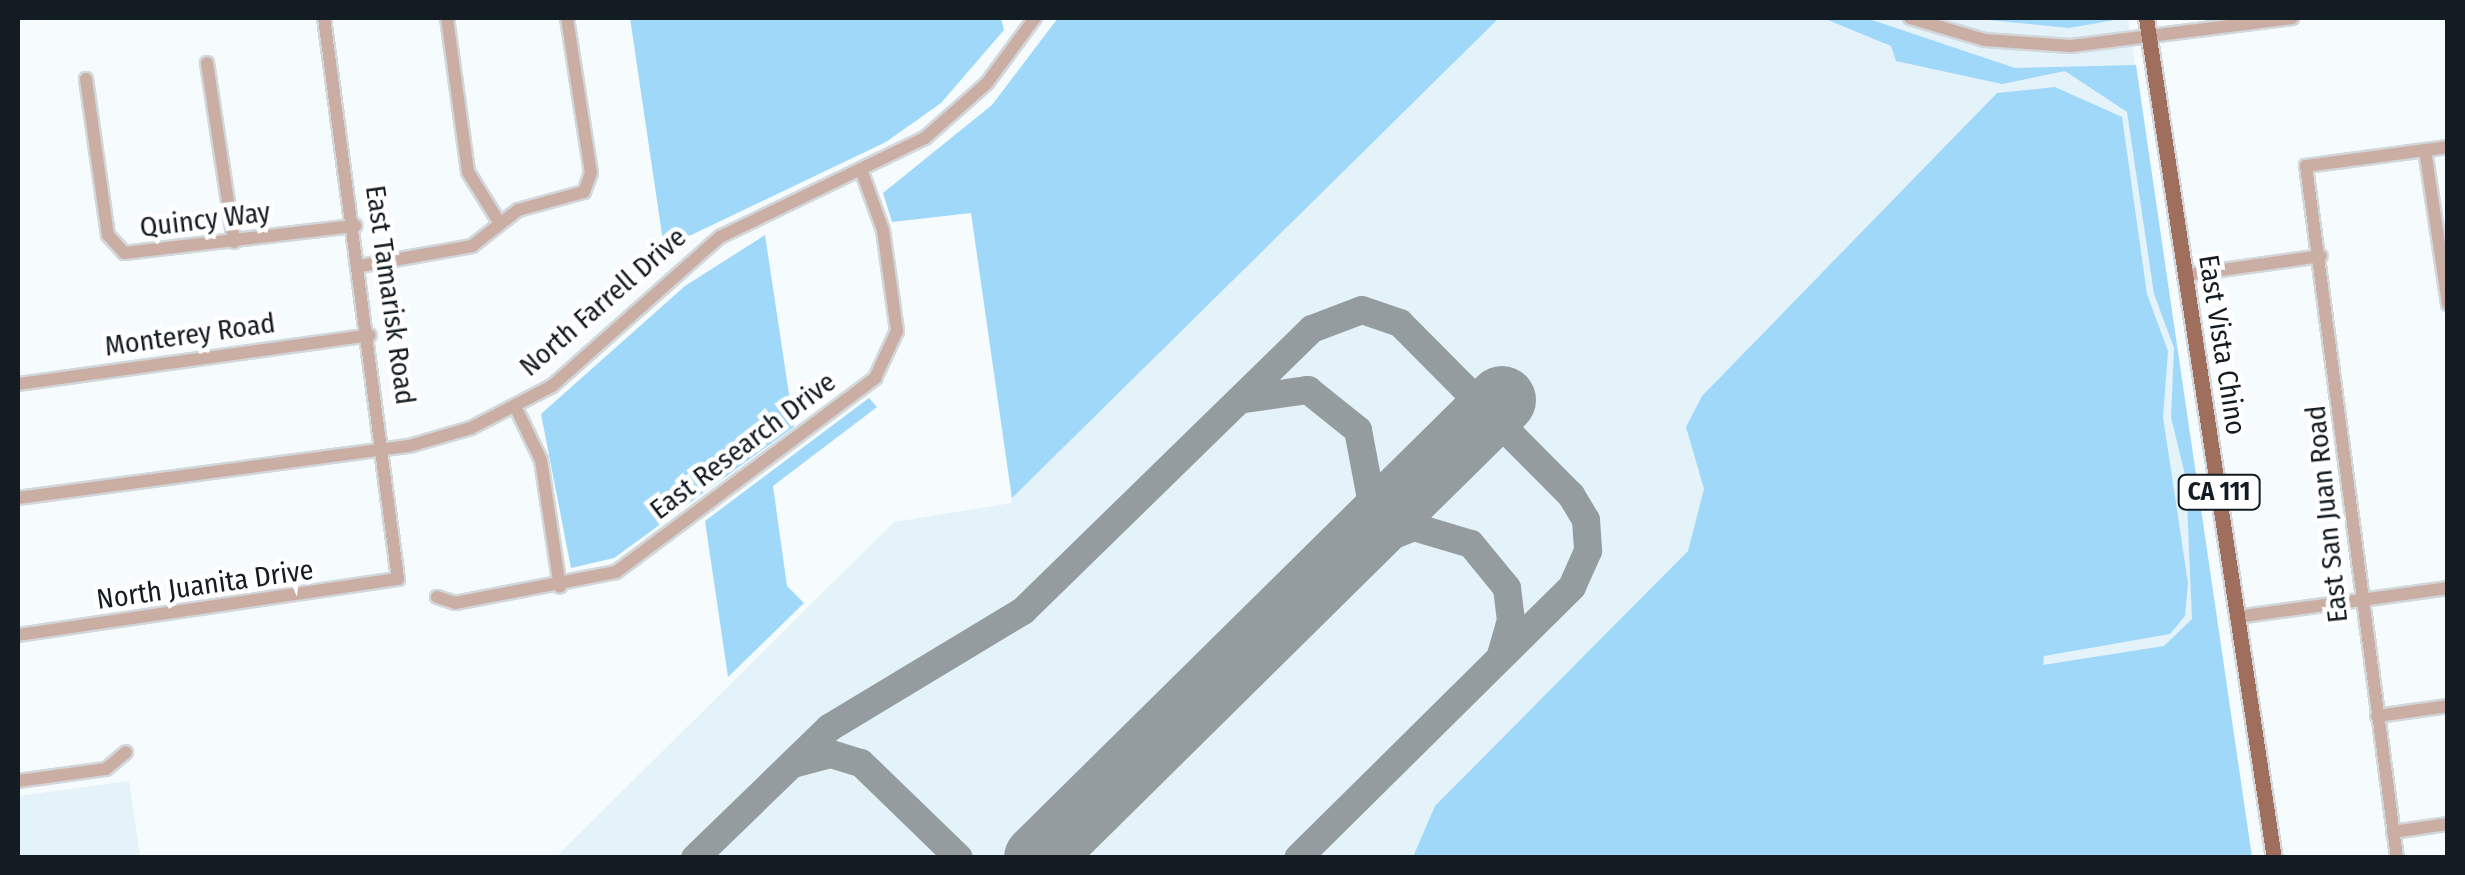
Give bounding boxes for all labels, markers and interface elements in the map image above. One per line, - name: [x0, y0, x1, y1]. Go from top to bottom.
- street label: East Tamarisk Road: [358, 183, 422, 407]
- street label: Quincy Way: [138, 195, 272, 245]
- street label: North Farrell Drive: [513, 221, 693, 383]
- street label: East Vista Chino: [2191, 253, 2253, 437]
- street label: Monterey Road: [103, 306, 277, 364]
- street label: East Research Drive: [644, 365, 842, 527]
- street label: East San Juan Road: [2299, 404, 2355, 624]
- road number: CA 111: [2176, 472, 2262, 512]
- street label: North Juanita Drive: [95, 553, 315, 617]

